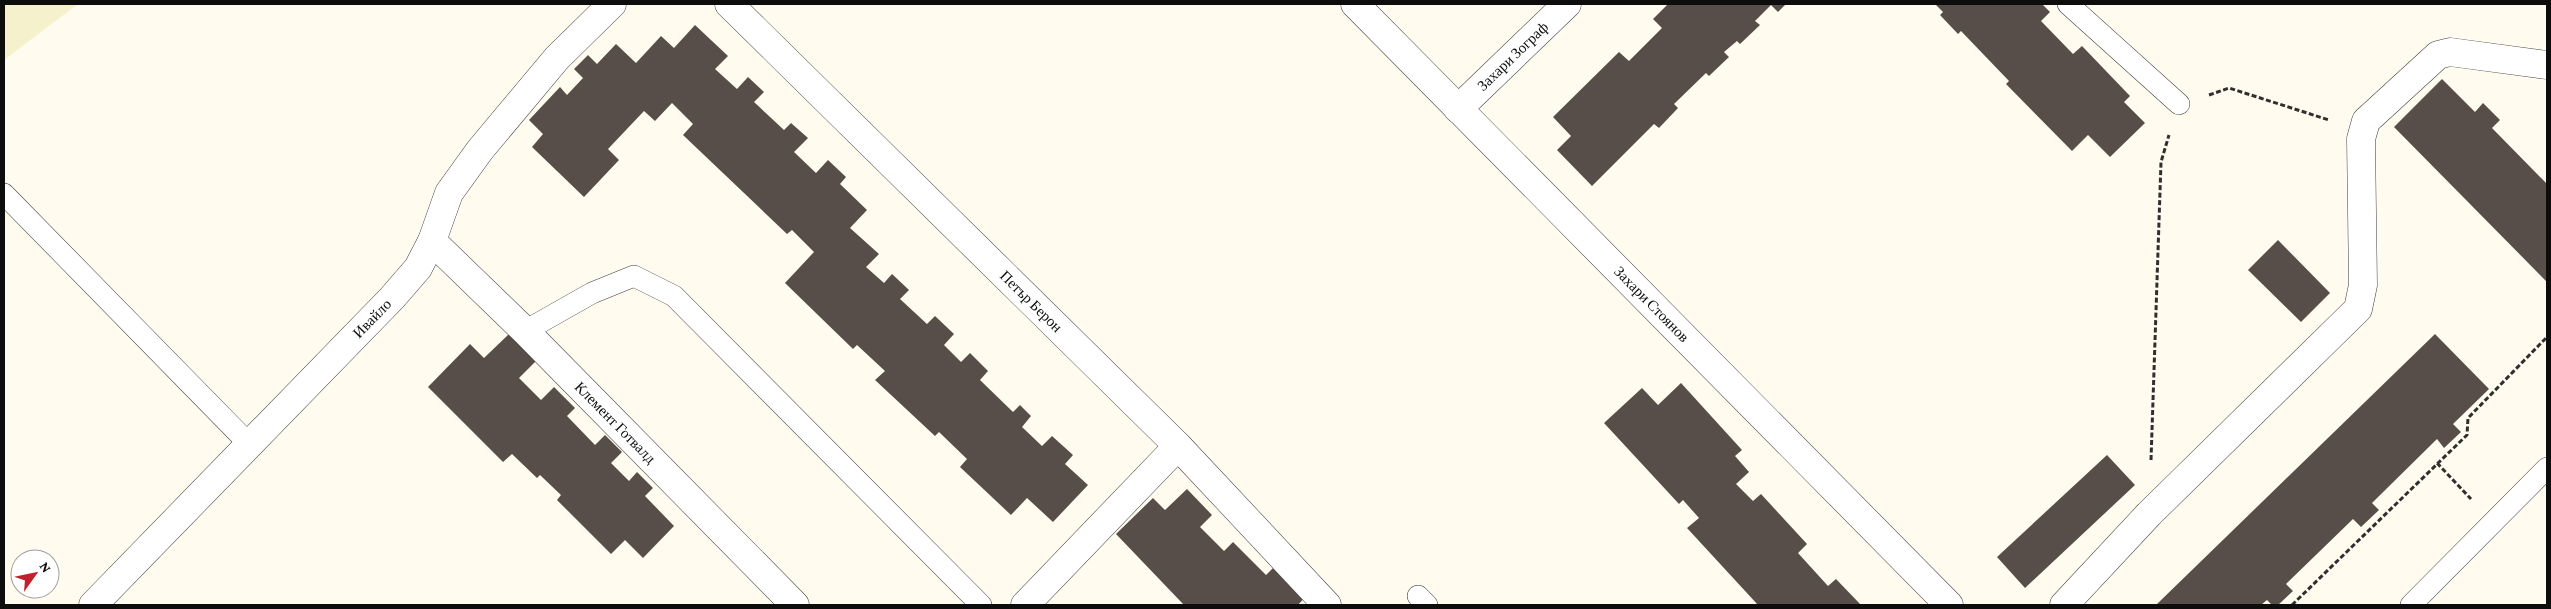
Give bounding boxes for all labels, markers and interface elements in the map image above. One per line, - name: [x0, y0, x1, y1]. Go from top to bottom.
- street label: Захари Зограф: [1474, 19, 1551, 94]
- street label: Захари Стоянов: [1611, 263, 1692, 345]
- street label: Петър Берон: [997, 268, 1065, 335]
- street label: Ивайло: [350, 296, 394, 341]
- street label: Клемент Готвалд: [572, 379, 659, 467]
- north arrow: [10, 549, 60, 599]
- text: N: [37, 559, 55, 576]

